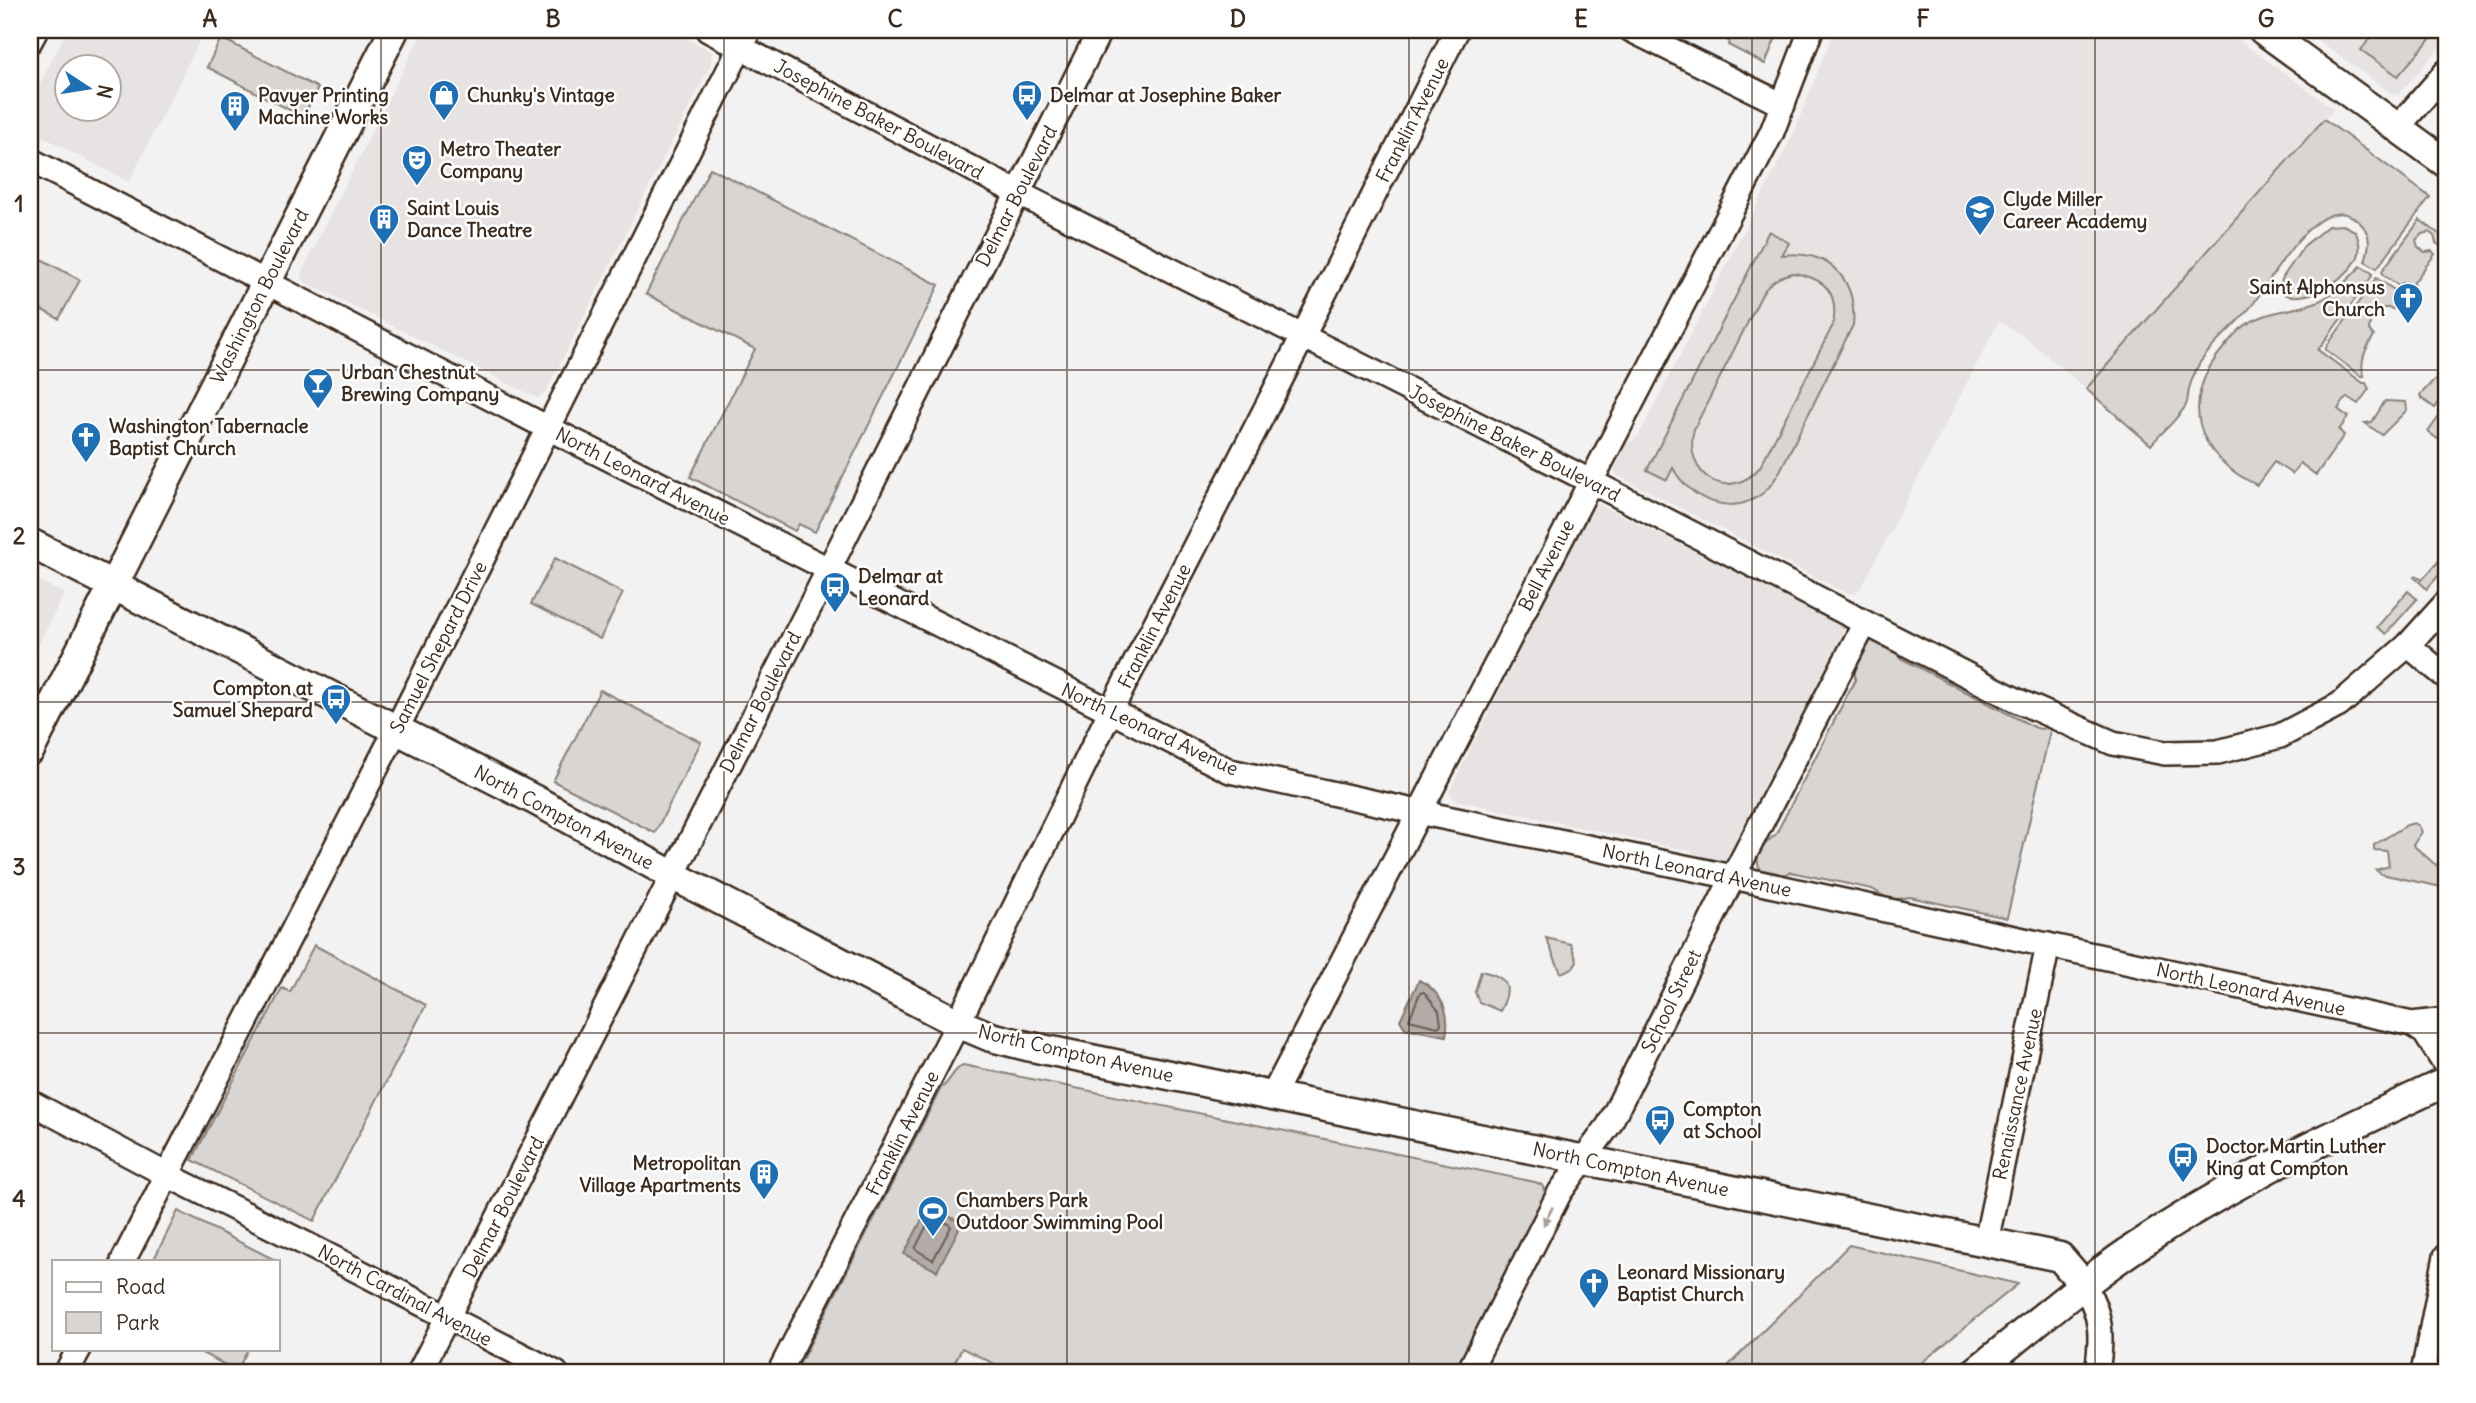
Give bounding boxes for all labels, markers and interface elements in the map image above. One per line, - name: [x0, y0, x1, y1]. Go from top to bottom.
- text: A: [203, 4, 218, 33]
- text: B: [545, 4, 561, 33]
- text: C: [887, 4, 903, 33]
- text: D: [1230, 4, 1246, 33]
- text: E: [1574, 4, 1588, 33]
- text: F: [1916, 4, 1930, 33]
- text: G: [2258, 4, 2274, 33]
- north arrow: [52, 52, 122, 122]
- street label: Josephine Baker Boulevard: [770, 54, 988, 184]
- street label: Franklin Avenue: [1370, 54, 1454, 186]
- shop icon: Chunky's Vintage: [427, 78, 461, 122]
- bus stop icon: Delmar at Josephine Baker: [1010, 78, 1044, 122]
- text: N: [92, 83, 118, 100]
- place label: Pavyer Printing Machine Works: [258, 83, 389, 129]
- place label: Chunky's Vintage: [467, 83, 615, 107]
- place label: Delmar at Josephine Baker: [1050, 83, 1282, 107]
- building icon: Pavyer Printing Machine Works: [218, 89, 252, 133]
- street label: Delmar Boulevard: [970, 121, 1062, 271]
- place label: Metro Theater Company: [440, 137, 561, 183]
- theatre icon: Metro Theater Company: [400, 143, 434, 187]
- place label: Clyde Miller Career Academy: [2003, 187, 2147, 233]
- text: 1: [14, 189, 24, 218]
- school or university icon: Clyde Miller Career Academy: [1963, 193, 1997, 237]
- place label: Saint Louis Dance Theatre: [407, 196, 532, 242]
- building icon: Saint Louis Dance Theatre: [367, 202, 401, 246]
- street label: Washington Boulevard: [205, 205, 313, 387]
- place label: Saint Alphonsus Church: [2249, 275, 2385, 321]
- church icon: Saint Alphonsus Church: [2391, 281, 2425, 325]
- place label: Urban Chestnut Brewing Company: [341, 360, 499, 406]
- bar icon: Urban Chestnut Brewing Company: [301, 366, 335, 410]
- street label: Josephine Baker Boulevard: [1405, 379, 1625, 507]
- place label: Washington Tabernacle Baptist Church: [109, 414, 309, 460]
- church icon: Washington Tabernacle Baptist Church: [69, 420, 103, 464]
- street label: North Leonard Avenue: [552, 422, 734, 530]
- street label: Bell Avenue: [1513, 515, 1579, 615]
- text: 2: [13, 521, 26, 550]
- street label: Samuel Shepard Drive: [384, 557, 492, 737]
- street label: Franklin Avenue: [1112, 560, 1196, 692]
- place label: Delmar at Leonard: [858, 564, 944, 610]
- bus stop icon: Delmar at Leonard: [818, 570, 852, 614]
- street label: Delmar Boulevard: [714, 627, 806, 777]
- place label: Compton at Samuel Shepard: [173, 676, 314, 722]
- street label: North Leonard Avenue: [1058, 677, 1242, 781]
- bus stop icon: Compton at Samuel Shepard: [319, 682, 353, 726]
- street label: North Compton Avenue: [470, 759, 658, 875]
- street label: North Leonard Avenue: [1600, 838, 1794, 902]
- text: 3: [12, 852, 26, 881]
- street label: School Street: [1636, 945, 1706, 1057]
- street label: North Leonard Avenue: [2154, 957, 2348, 1021]
- street label: Renaissance Avenue: [1987, 1006, 2047, 1182]
- street label: North Compton Avenue: [976, 1019, 1176, 1087]
- street label: Franklin Avenue: [860, 1067, 944, 1199]
- place label: Compton at School: [1683, 1097, 1762, 1143]
- bus stop icon: Compton at School: [1643, 1103, 1677, 1147]
- street label: Delmar Boulevard: [457, 1132, 549, 1282]
- place label: Doctor Martin Luther King at Compton: [2206, 1134, 2386, 1180]
- street label: North Compton Avenue: [1531, 1136, 1731, 1202]
- bus stop icon: Doctor Martin Luther King at Compton: [2166, 1140, 2200, 1184]
- place label: Metropolitan Village Apartments: [579, 1151, 741, 1197]
- building icon: Metropolitan Village Apartments: [747, 1157, 781, 1201]
- text: 4: [12, 1184, 26, 1213]
- place label: Chambers Park Outdoor Swimming Pool: [956, 1188, 1163, 1234]
- sports icon: Chambers Park Outdoor Swimming Pool: [916, 1194, 950, 1238]
- one-way arrow: [1542, 1206, 1553, 1226]
- street label: North Cardinal Avenue: [314, 1239, 496, 1351]
- legend: [52, 1260, 280, 1350]
- place label: Leonard Missionary Baptist Church: [1617, 1260, 1785, 1306]
- church icon: Leonard Missionary Baptist Church: [1577, 1266, 1611, 1310]
- text: Road: [116, 1273, 165, 1300]
- text: Park: [116, 1309, 159, 1336]

